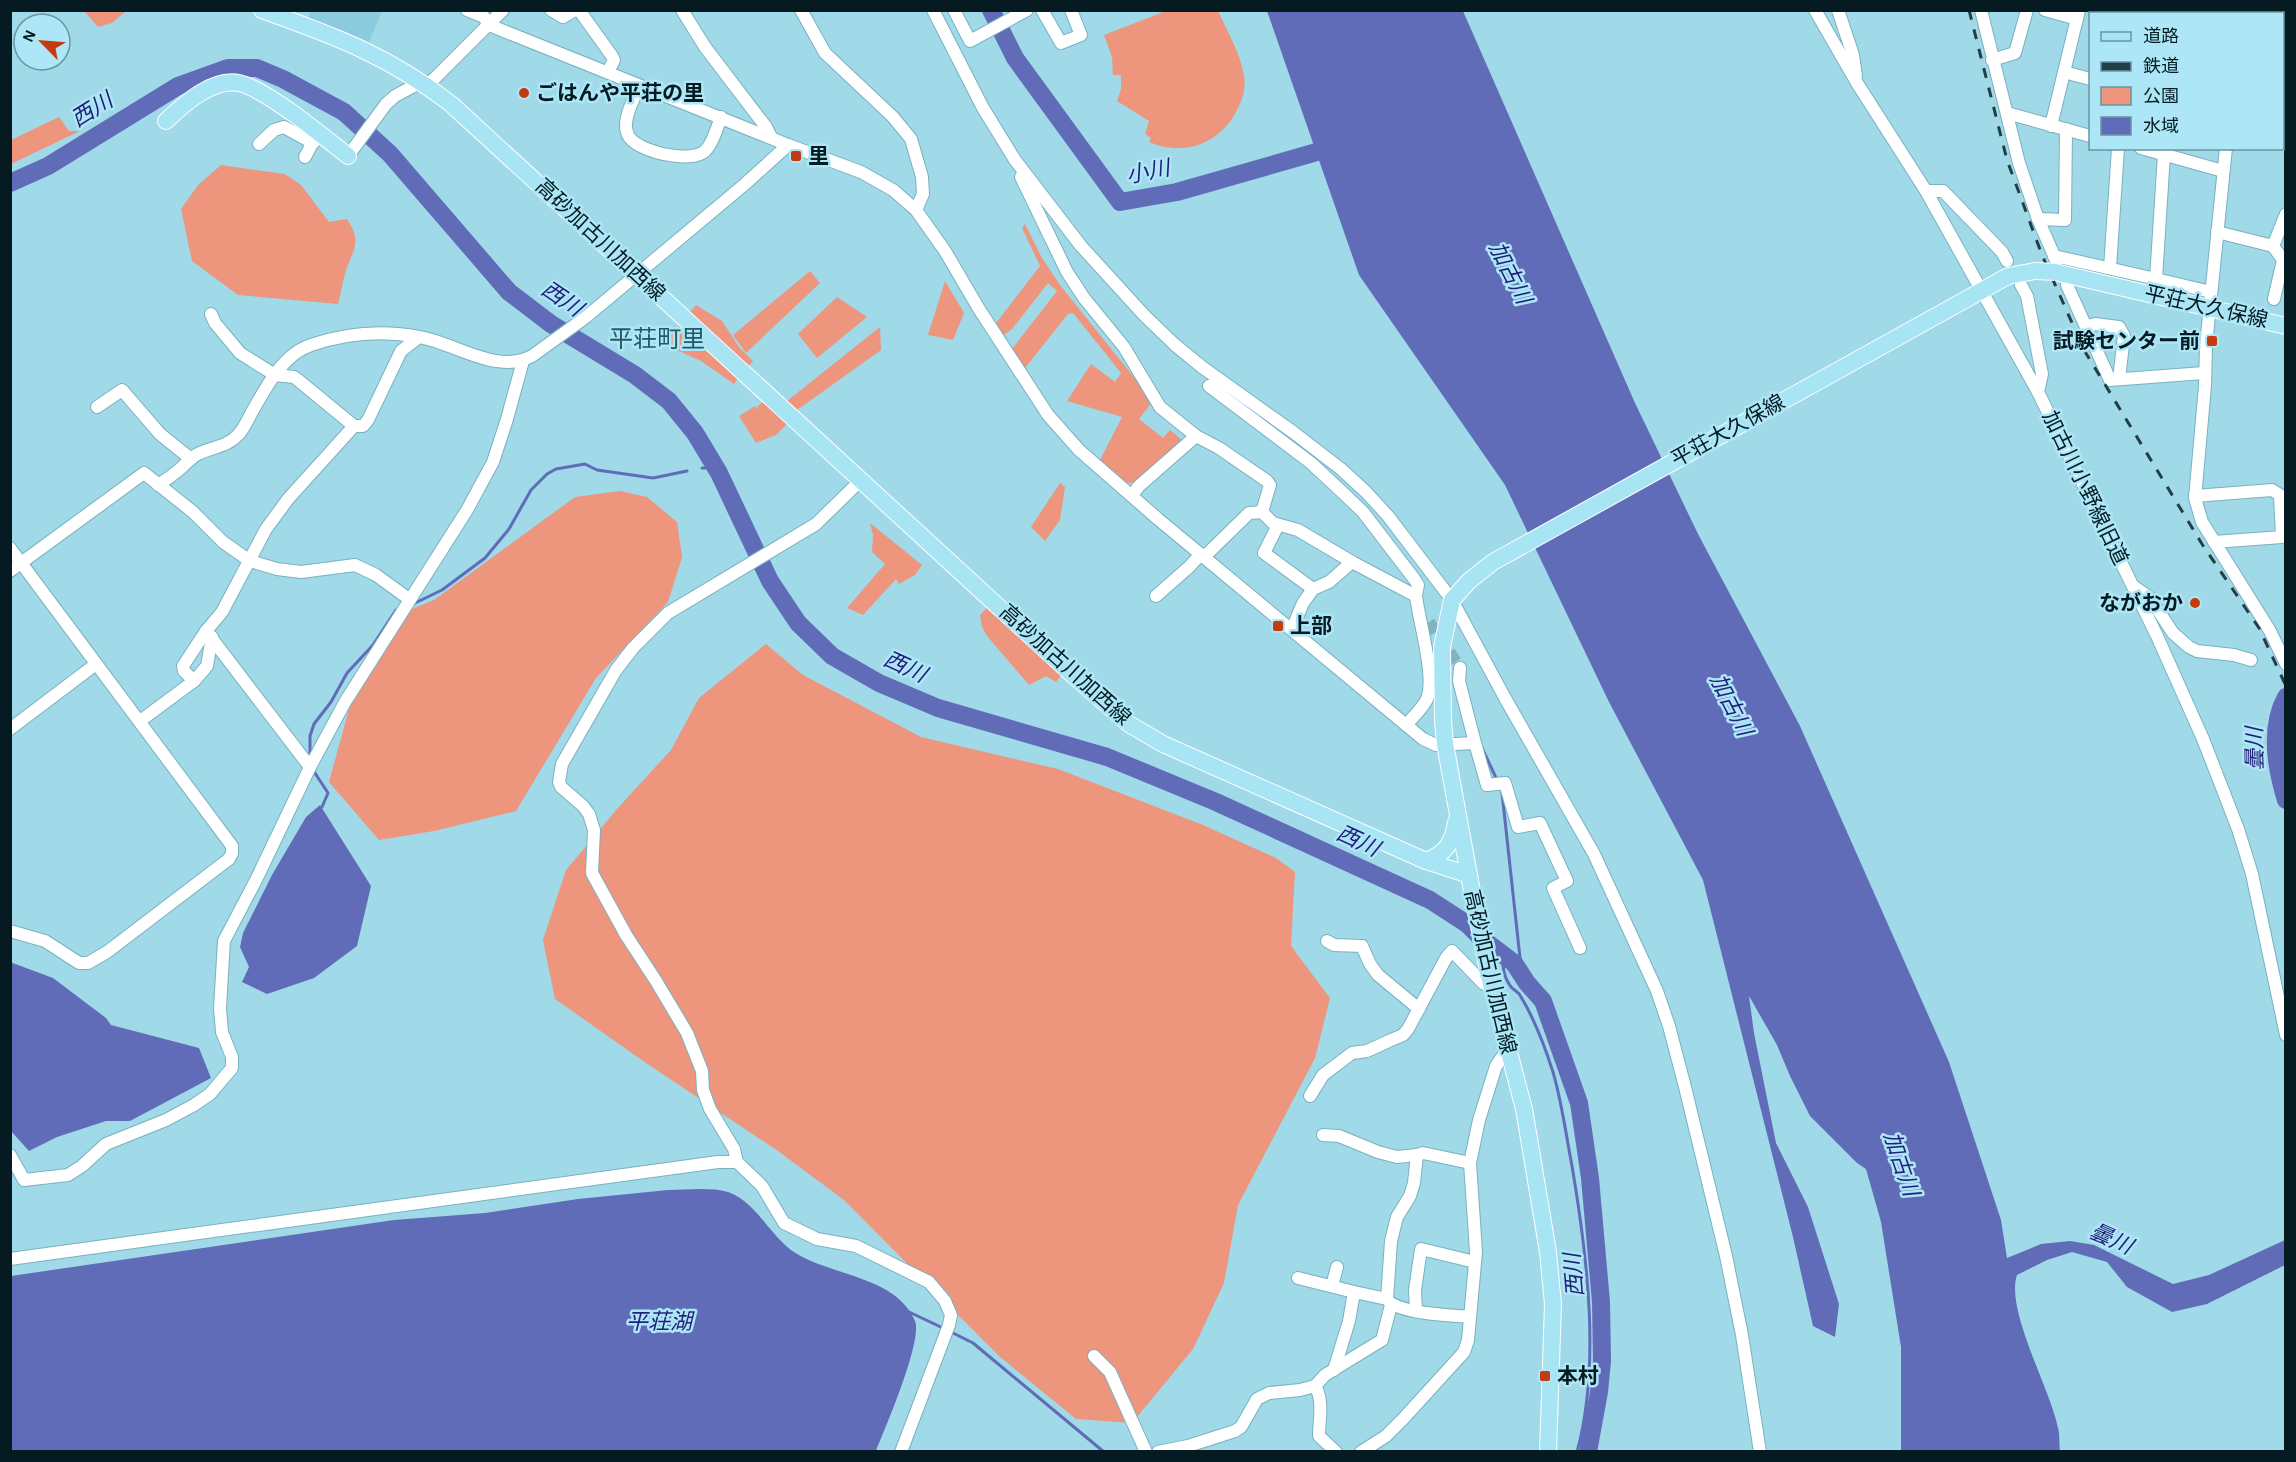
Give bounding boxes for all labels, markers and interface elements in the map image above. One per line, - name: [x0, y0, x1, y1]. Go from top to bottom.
- north arrow: [12, 12, 72, 72]
- legend: [2089, 12, 2284, 150]
- text: 道路: [2143, 26, 2179, 46]
- text: N: [20, 28, 39, 45]
- text: 鉄道: [2143, 56, 2179, 76]
- place label: ごはんや平荘の里: [536, 81, 704, 104]
- marker: ごはんや平荘の里: [517, 86, 531, 100]
- text: 公園: [2143, 87, 2179, 106]
- water label: 西川: [68, 88, 118, 131]
- text: 水域: [2143, 117, 2179, 136]
- place label: 里: [808, 146, 829, 167]
- marker: 里: [789, 149, 803, 163]
- water label: 小川: [1124, 156, 1174, 187]
- street label: 高砂加古川加西線: [531, 174, 669, 305]
- water label: 加古川: [1485, 238, 1537, 309]
- water label: 西川: [538, 278, 588, 322]
- street label: 平荘大久保線: [2142, 282, 2270, 331]
- district label: 平荘町里: [609, 326, 705, 352]
- place label: 試験センター前: [2053, 329, 2200, 352]
- marker: 試験センター前: [2205, 334, 2219, 348]
- street label: 平荘大久保線: [1667, 390, 1788, 471]
- street label: 加古川小野線旧道: [2039, 407, 2132, 568]
- place label: ながおか: [2099, 591, 2183, 614]
- marker: ながおか: [2188, 596, 2202, 610]
- street label: 高砂加古川加西線: [996, 600, 1135, 729]
- place label: 上部: [1290, 615, 1332, 637]
- marker: 上部: [1271, 619, 1285, 633]
- water label: 西川: [880, 648, 931, 687]
- water label: 加古川: [1706, 670, 1758, 741]
- water label: 曇川: [2244, 725, 2266, 771]
- water label: 西川: [1333, 822, 1384, 861]
- street label: 高砂加古川加西線: [1461, 888, 1520, 1056]
- water label: 加古川: [1880, 1129, 1924, 1201]
- water label: 曇川: [2086, 1220, 2137, 1259]
- water label: 西川: [1561, 1250, 1587, 1298]
- water label: 平荘湖: [626, 1310, 695, 1333]
- place label: 本村: [1557, 1364, 1599, 1387]
- marker: 本村: [1538, 1369, 1552, 1383]

